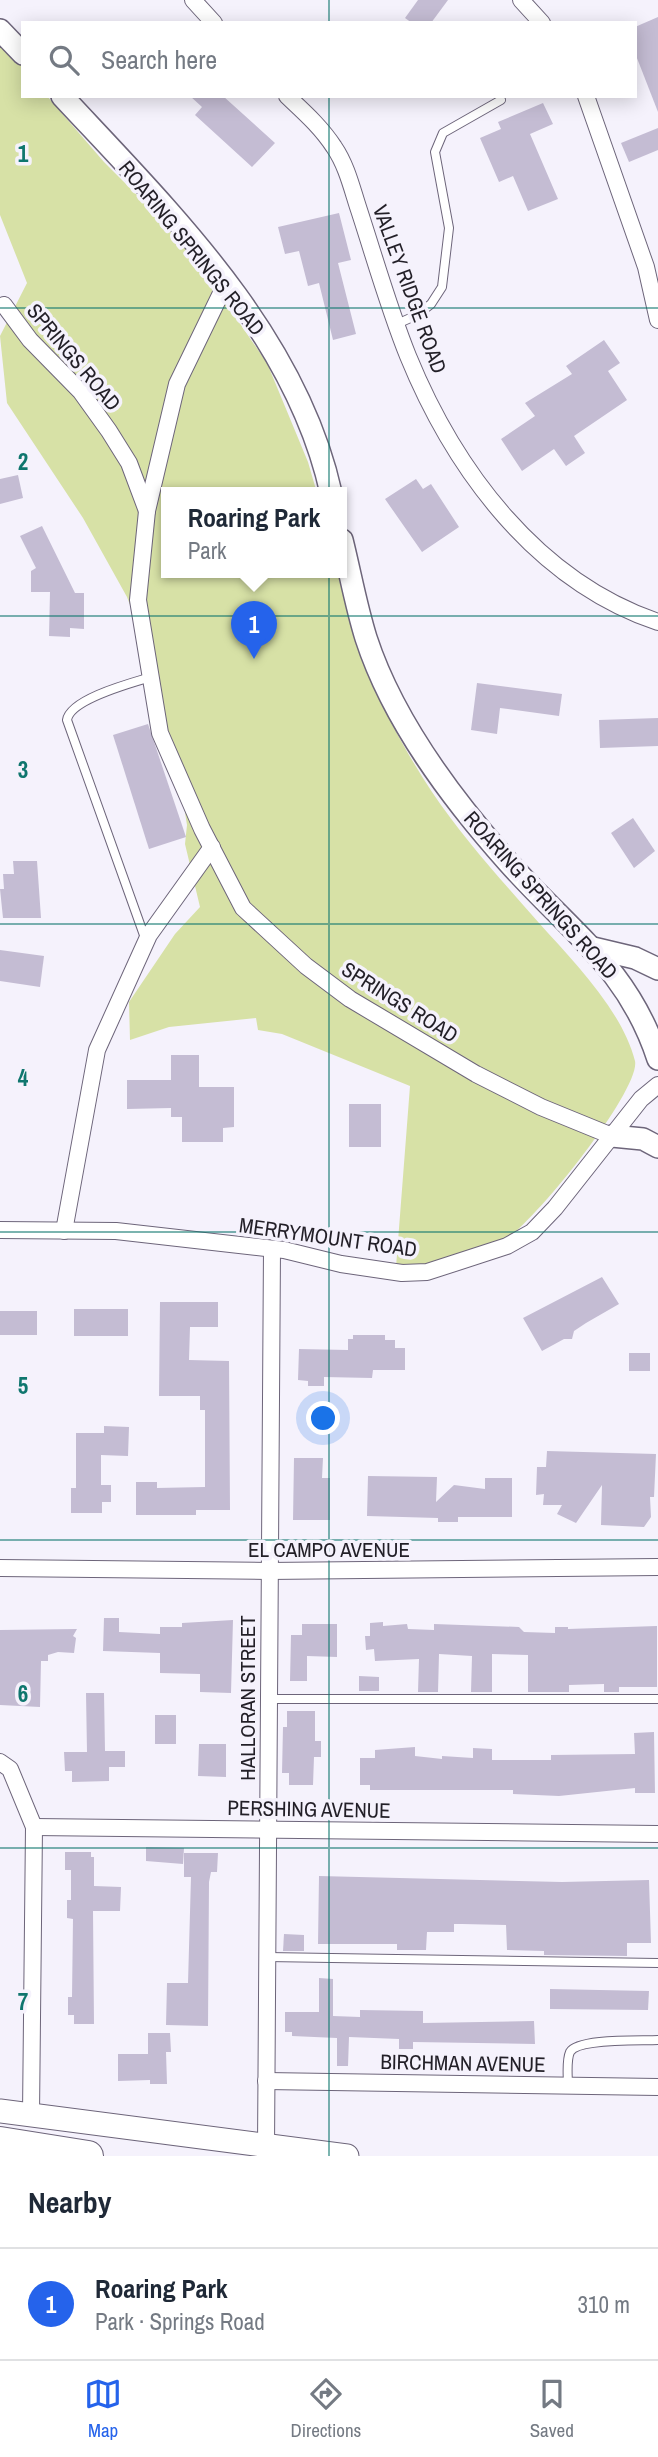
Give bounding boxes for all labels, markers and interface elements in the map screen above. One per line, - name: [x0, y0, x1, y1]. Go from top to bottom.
- search box: [21, 21, 637, 98]
- icon: search: [45, 41, 83, 79]
- text: Search here: [101, 42, 217, 77]
- text: 1: [18, 138, 29, 169]
- street label: ROARING SPRINGS ROAD: [112, 154, 272, 342]
- street label: VALLEY RIDGE ROAD: [366, 201, 454, 377]
- street label: SPRINGS ROAD: [20, 297, 128, 417]
- text: 2: [18, 446, 28, 477]
- popup: [161, 487, 347, 578]
- text: Roaring Park: [188, 500, 320, 535]
- text: Park: [188, 535, 226, 566]
- pin: 1: [231, 601, 277, 659]
- text: 3: [18, 754, 28, 785]
- street label: ROARING SPRINGS ROAD: [458, 805, 624, 985]
- street label: SPRINGS ROAD: [336, 955, 464, 1049]
- text: 4: [18, 1062, 29, 1093]
- street label: MERRYMOUNT ROAD: [237, 1210, 419, 1264]
- text: 5: [18, 1370, 28, 1401]
- your location: [306, 1401, 340, 1435]
- street label: EL CAMPO AVENUE: [248, 1535, 410, 1564]
- street label: HALLORAN STREET: [233, 1615, 262, 1781]
- text: 6: [18, 1678, 28, 1709]
- street label: PERSHING AVENUE: [227, 1793, 391, 1825]
- text: 7: [18, 1986, 28, 2017]
- street label: BIRCHMAN AVENUE: [380, 2047, 546, 2079]
- text: Nearby: [28, 2182, 111, 2222]
- text: Roaring Park: [95, 2271, 228, 2306]
- text: 1: [46, 2289, 56, 2320]
- text: 310 m: [578, 2289, 630, 2320]
- text: Park · Springs Road: [95, 2306, 265, 2337]
- tab: Map: [84, 2375, 122, 2443]
- tab: Directions: [290, 2375, 361, 2443]
- tab: Saved: [530, 2375, 574, 2443]

